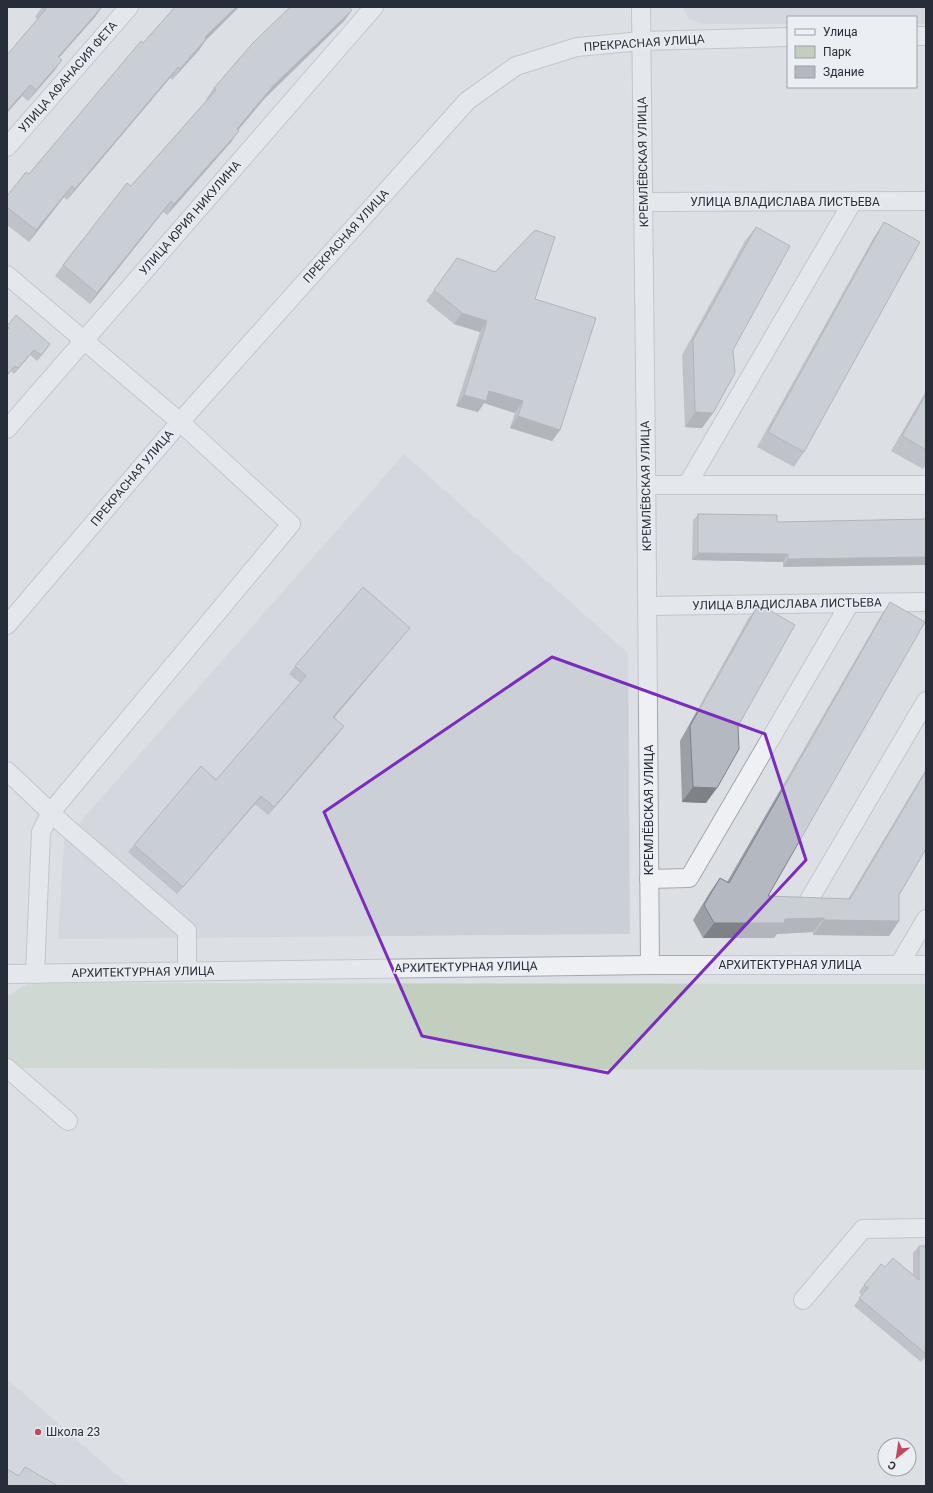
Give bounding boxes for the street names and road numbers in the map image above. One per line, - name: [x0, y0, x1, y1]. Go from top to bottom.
- street label: УЛИЦА АФАНАСИЯ ФЕТА: [16, 18, 120, 136]
- street label: ПРЕКРАСНАЯ УЛИЦА: [583, 32, 705, 54]
- street label: КРЕМЛЁВСКАЯ УЛИЦА: [634, 96, 651, 227]
- street label: УЛИЦА ЮРИЯ НИКУЛИНА: [136, 158, 244, 278]
- street label: ПРЕКРАСНАЯ УЛИЦА: [300, 186, 392, 286]
- street label: УЛИЦА ВЛАДИСЛАВА ЛИСТЬЕВА: [690, 195, 880, 209]
- street label: КРЕМЛЁВСКАЯ УЛИЦА: [637, 420, 654, 551]
- street label: ПРЕКРАСНАЯ УЛИЦА: [88, 427, 176, 529]
- street label: УЛИЦА ВЛАДИСЛАВА ЛИСТЬЕВА: [692, 595, 882, 613]
- street label: КРЕМЛЁВСКАЯ УЛИЦА: [641, 745, 656, 875]
- street label: АРХИТЕКТУРНАЯ УЛИЦА: [718, 958, 862, 972]
- street label: АРХИТЕКТУРНАЯ УЛИЦА: [394, 959, 538, 975]
- street label: АРХИТЕКТУРНАЯ УЛИЦА: [71, 964, 215, 980]

